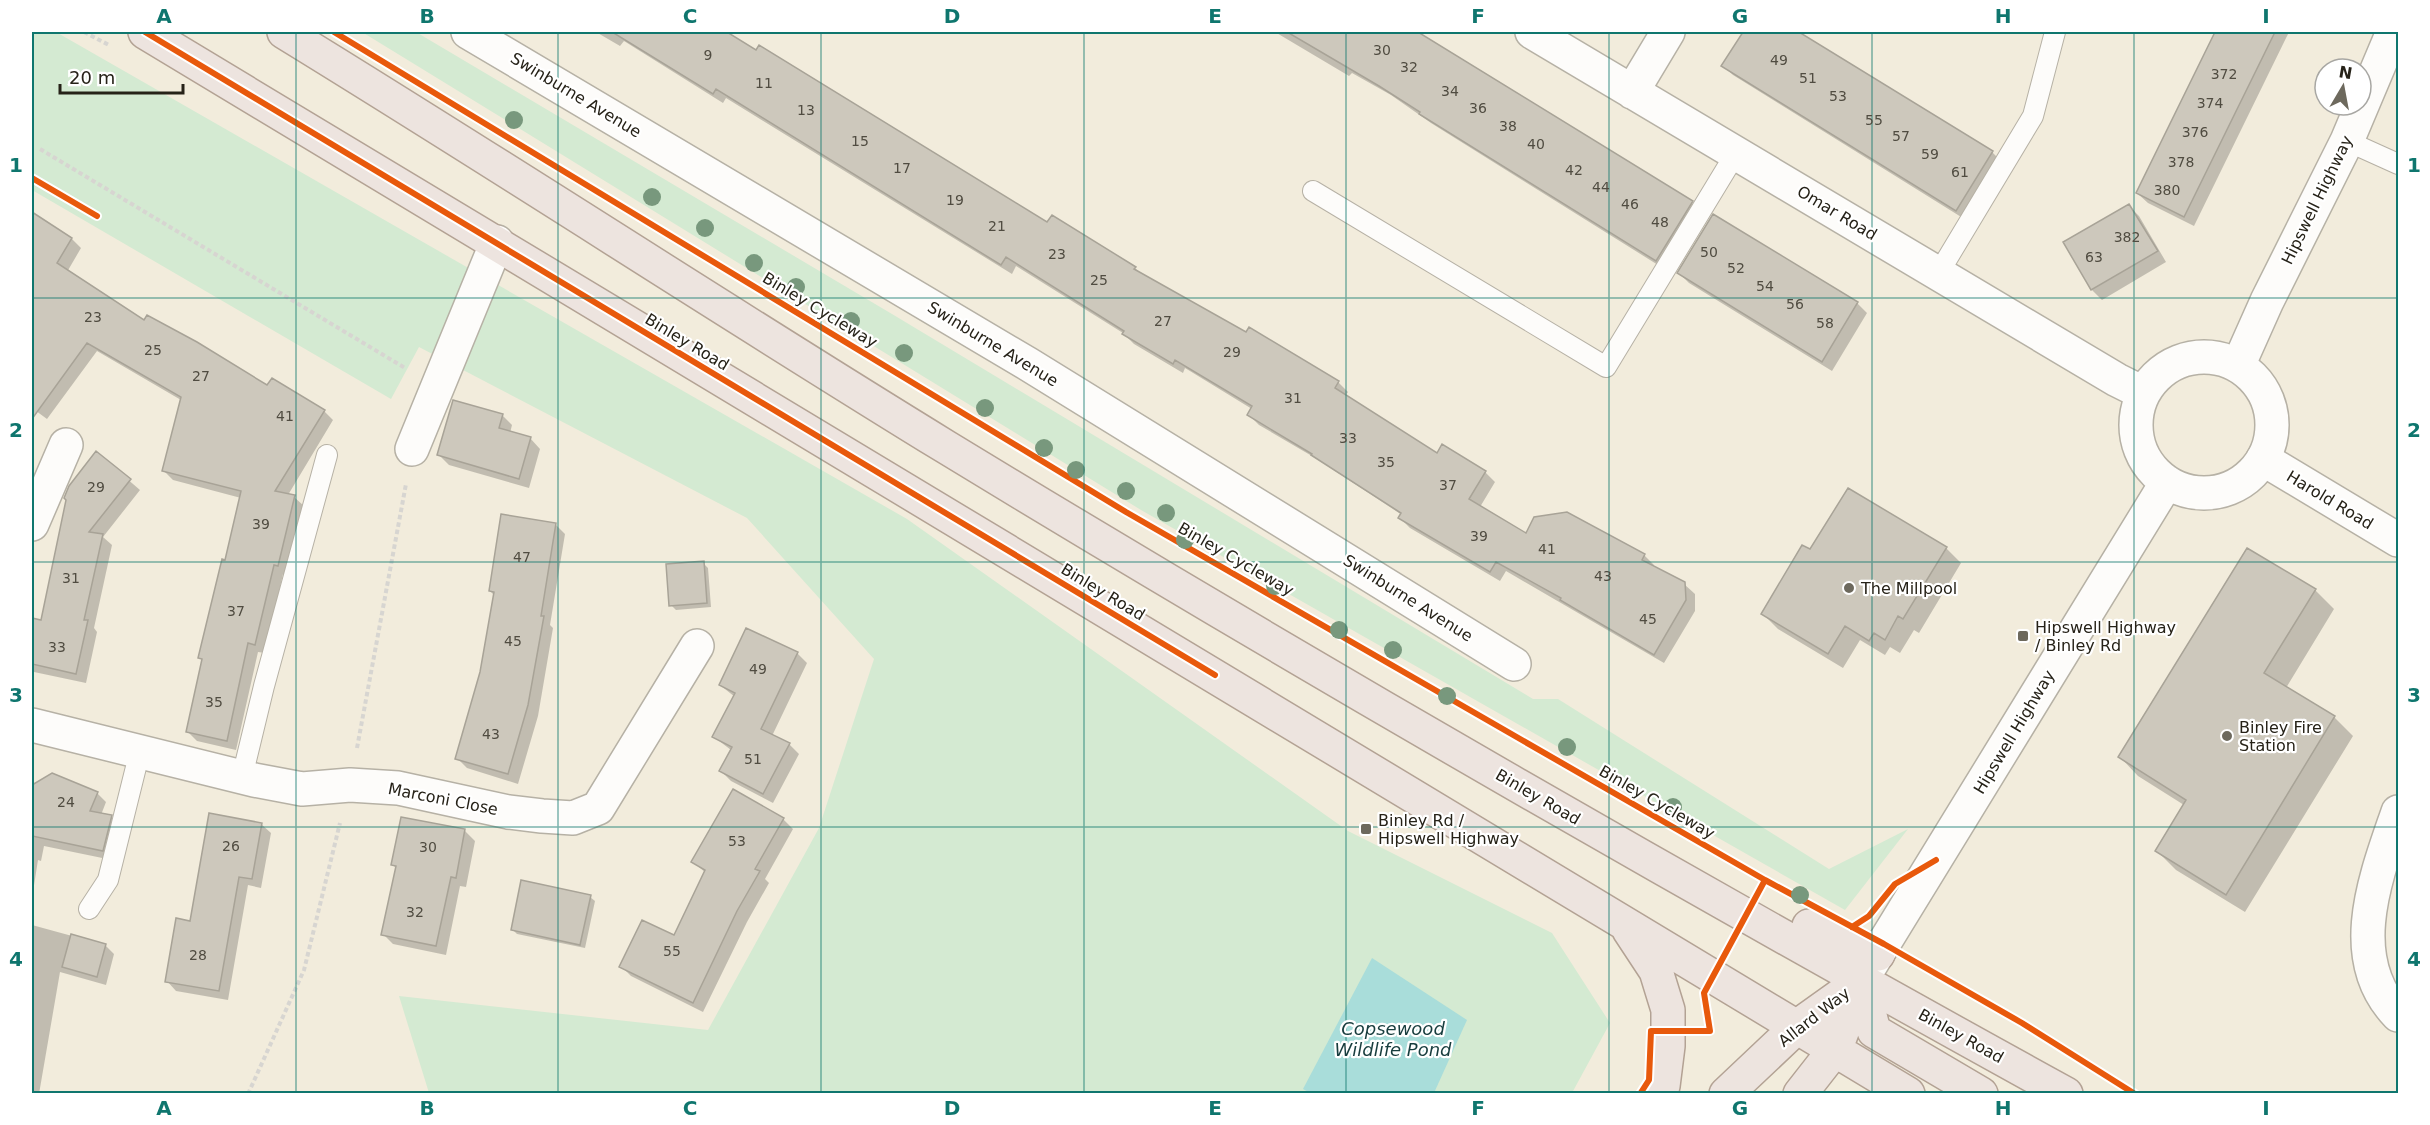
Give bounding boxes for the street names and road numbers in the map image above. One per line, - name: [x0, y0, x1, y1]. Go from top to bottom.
- street label: Swinburne Avenue: [507, 49, 645, 141]
- street label: Hipswell Highway: [2278, 132, 2356, 268]
- street label: Omar Road: [1794, 182, 1880, 244]
- street label: Binley Cycleway: [759, 268, 881, 352]
- street label: Swinburne Avenue: [924, 298, 1062, 390]
- street label: Binley Road: [642, 310, 732, 374]
- street label: Harold Road: [2283, 467, 2377, 533]
- street label: Binley Cycleway: [1175, 518, 1297, 600]
- street label: Swinburne Avenue: [1340, 550, 1476, 646]
- street label: Binley Road: [1058, 560, 1148, 624]
- street label: Hipswell Highway: [1970, 667, 2058, 797]
- street label: Binley Cycleway: [1596, 761, 1718, 843]
- street label: Binley Road: [1492, 765, 1584, 829]
- street label: Marconi Close: [386, 779, 500, 819]
- street label: Allard Way: [1775, 983, 1853, 1051]
- street label: Binley Road: [1915, 1005, 2007, 1067]

